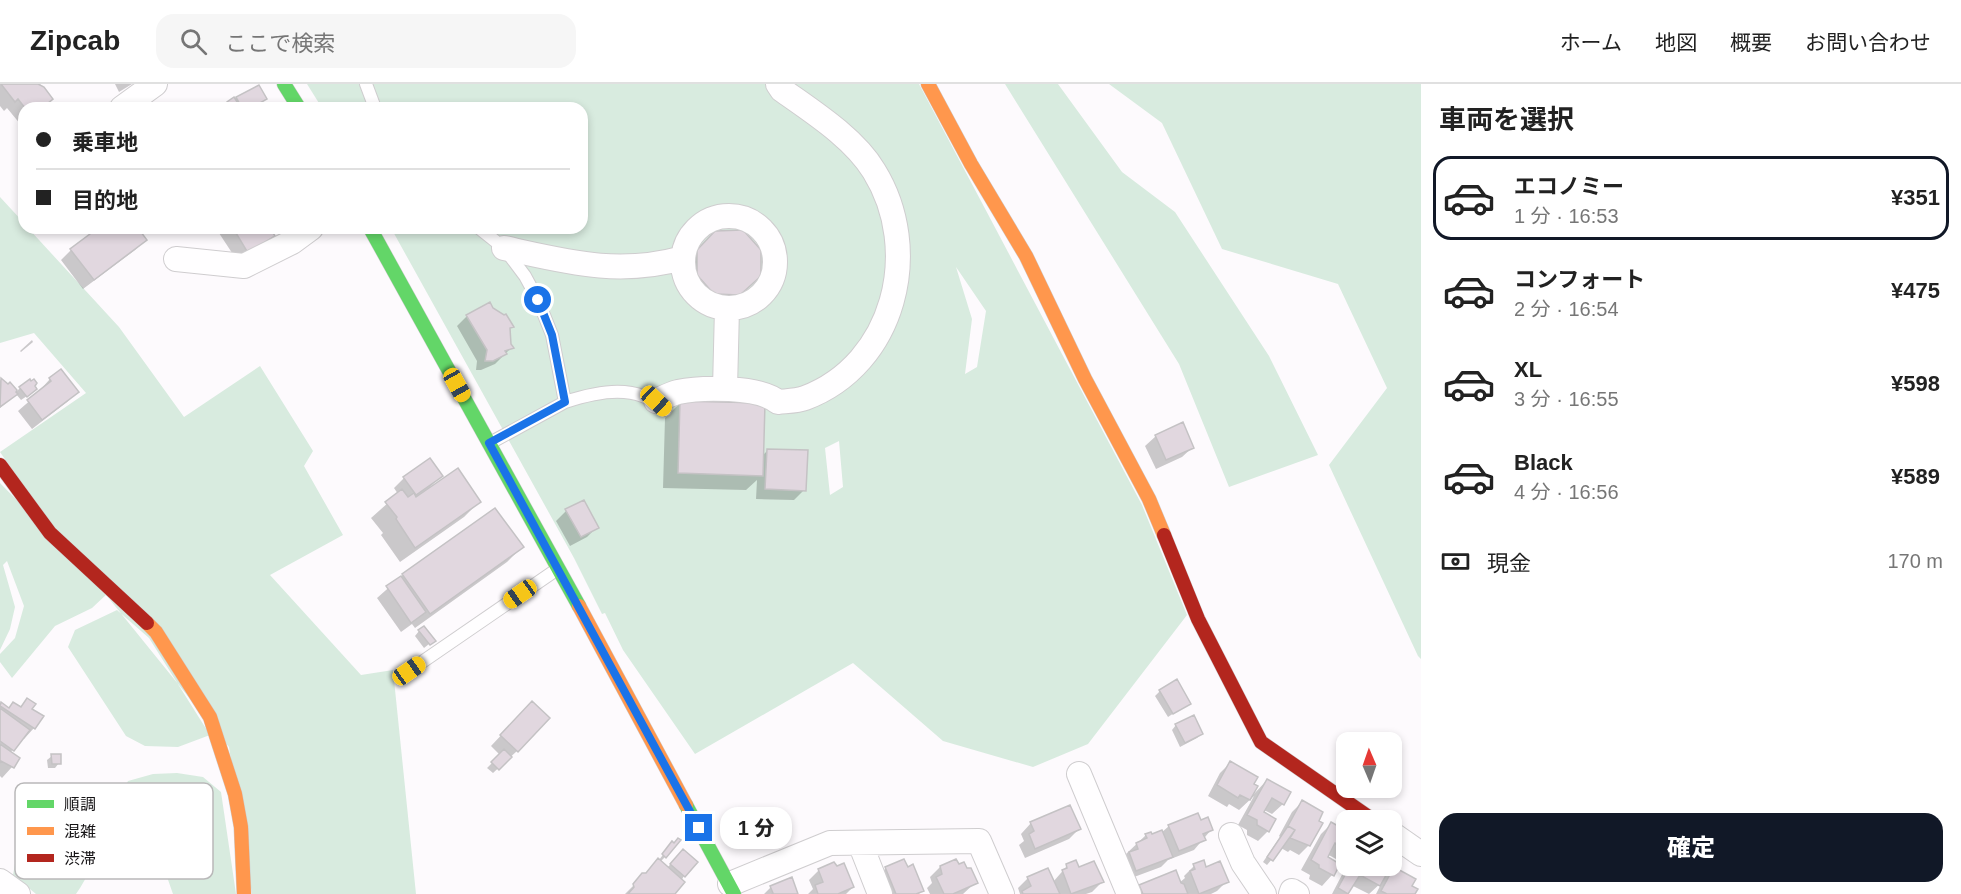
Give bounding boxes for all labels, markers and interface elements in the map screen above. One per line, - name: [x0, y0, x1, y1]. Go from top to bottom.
- search box: [156, 14, 576, 68]
- text: Zipcab: [30, 25, 120, 56]
- icon: search: [177, 25, 210, 58]
- text: ここで検索: [225, 31, 335, 56]
- text: ホーム: [1560, 31, 1622, 54]
- text: 地図: [1655, 31, 1697, 54]
- text: 概要: [1730, 31, 1772, 54]
- text: お問い合わせ: [1805, 31, 1931, 54]
- text: 車両を選択: [1439, 105, 1574, 135]
- text: 乗車地: [72, 130, 138, 155]
- icon: car: [1442, 171, 1496, 225]
- text: エコノミー: [1514, 174, 1624, 199]
- text: ¥351: [1891, 185, 1940, 210]
- text: 目的地: [72, 188, 138, 213]
- text: 1 分 · 16:53: [1514, 205, 1619, 227]
- icon: car: [1442, 264, 1496, 318]
- text: コンフォート: [1514, 267, 1645, 292]
- text: ¥475: [1891, 278, 1940, 303]
- route start: [524, 286, 551, 313]
- text: 2 分 · 16:54: [1514, 298, 1619, 320]
- icon: car: [1442, 357, 1496, 411]
- text: XL: [1514, 357, 1542, 382]
- car: [440, 365, 474, 405]
- text: ¥598: [1891, 371, 1940, 396]
- car: [637, 382, 675, 420]
- text: 3 分 · 16:55: [1514, 388, 1619, 410]
- icon: car: [1442, 450, 1496, 504]
- text: Black: [1514, 450, 1573, 475]
- text: ¥589: [1891, 464, 1940, 489]
- text: 4 分 · 16:56: [1514, 481, 1619, 503]
- icon: cash: [1439, 545, 1472, 578]
- text: 170 m: [1887, 550, 1943, 572]
- text: 現金: [1487, 551, 1531, 576]
- car: [500, 576, 540, 612]
- car: [389, 653, 429, 689]
- north arrow: [1336, 732, 1402, 798]
- map controls: [1336, 732, 1402, 876]
- legend: [15, 783, 213, 879]
- text: 順調: [64, 796, 96, 813]
- callout: 1 分: [720, 807, 792, 849]
- button: layers: [1336, 810, 1402, 876]
- button: 確定: [1439, 813, 1943, 882]
- route end: [685, 814, 712, 841]
- text: 1 分: [738, 817, 774, 839]
- text: 混雑: [64, 823, 96, 840]
- text: 渋滞: [64, 850, 96, 867]

